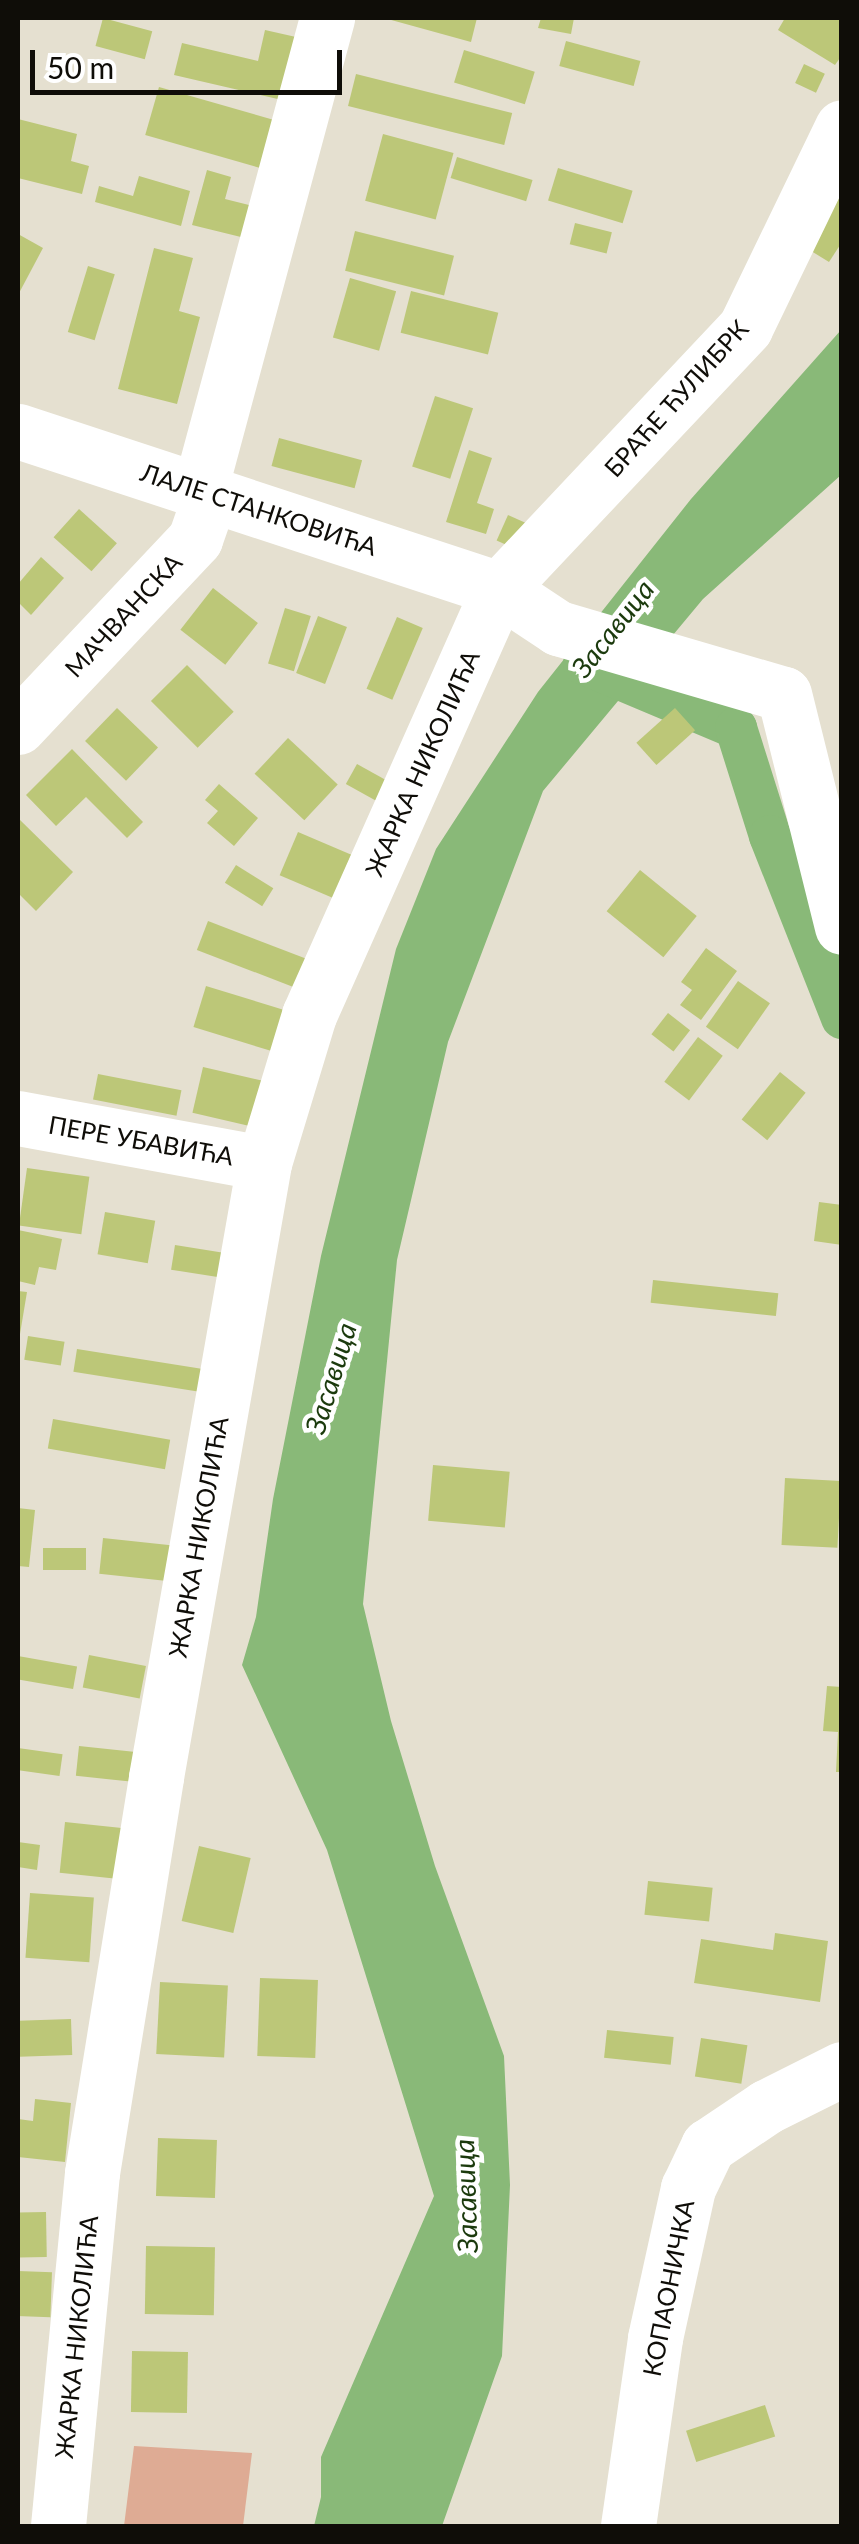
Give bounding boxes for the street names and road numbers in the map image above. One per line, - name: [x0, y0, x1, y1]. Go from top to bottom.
- street label: БРАЋЕ ЋУЛИБРК: [598, 313, 754, 483]
- street label: ЛАЛЕ СТАНКОВИЋА: [137, 457, 381, 561]
- street label: МАЧВАНСКА: [58, 547, 188, 683]
- street label: ЖАРКА НИКОЛИЋА: [359, 645, 485, 881]
- street label: ПЕРЕ УБАВИЋА: [46, 1109, 236, 1171]
- street label: ЖАРКА НИКОЛИЋА: [162, 1414, 234, 1660]
- street label: КОПАОНИЧКА: [636, 2197, 700, 2379]
- street label: ЖАРКА НИКОЛИЋА: [48, 2214, 104, 2460]

